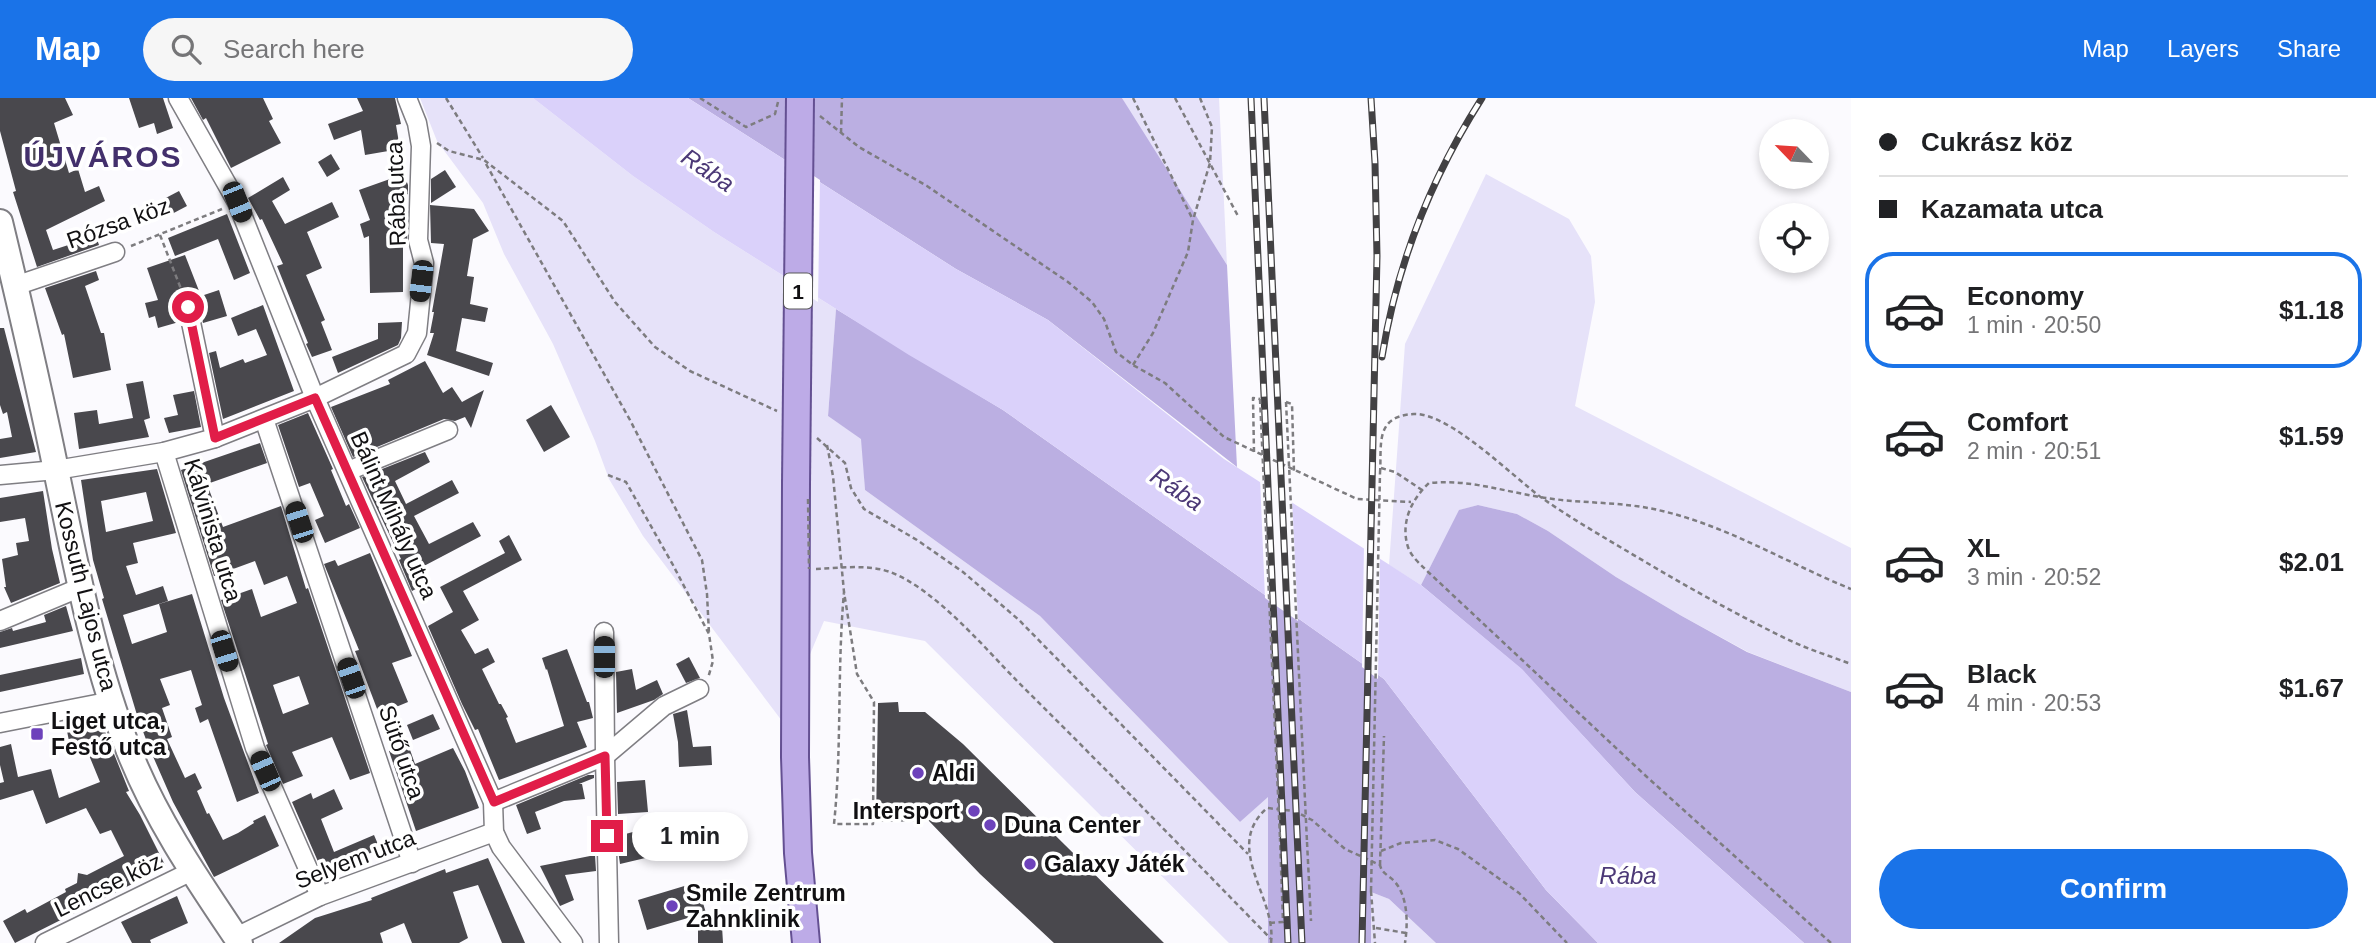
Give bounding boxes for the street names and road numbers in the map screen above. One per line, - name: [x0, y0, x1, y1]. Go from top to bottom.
- street label: Rába utca: [381, 141, 411, 247]
- street label: Rózsa köz: [63, 192, 173, 254]
- road number: 1: [784, 274, 812, 308]
- street label: Bálint Mihály utca: [345, 427, 443, 603]
- street label: Kálvinista utca: [179, 455, 247, 605]
- street label: Kossuth Lajos utca: [50, 499, 122, 694]
- street label: Sütő utca: [374, 702, 430, 802]
- street label: Selyem utca: [291, 824, 419, 894]
- street label: Lencse köz: [50, 848, 166, 922]

